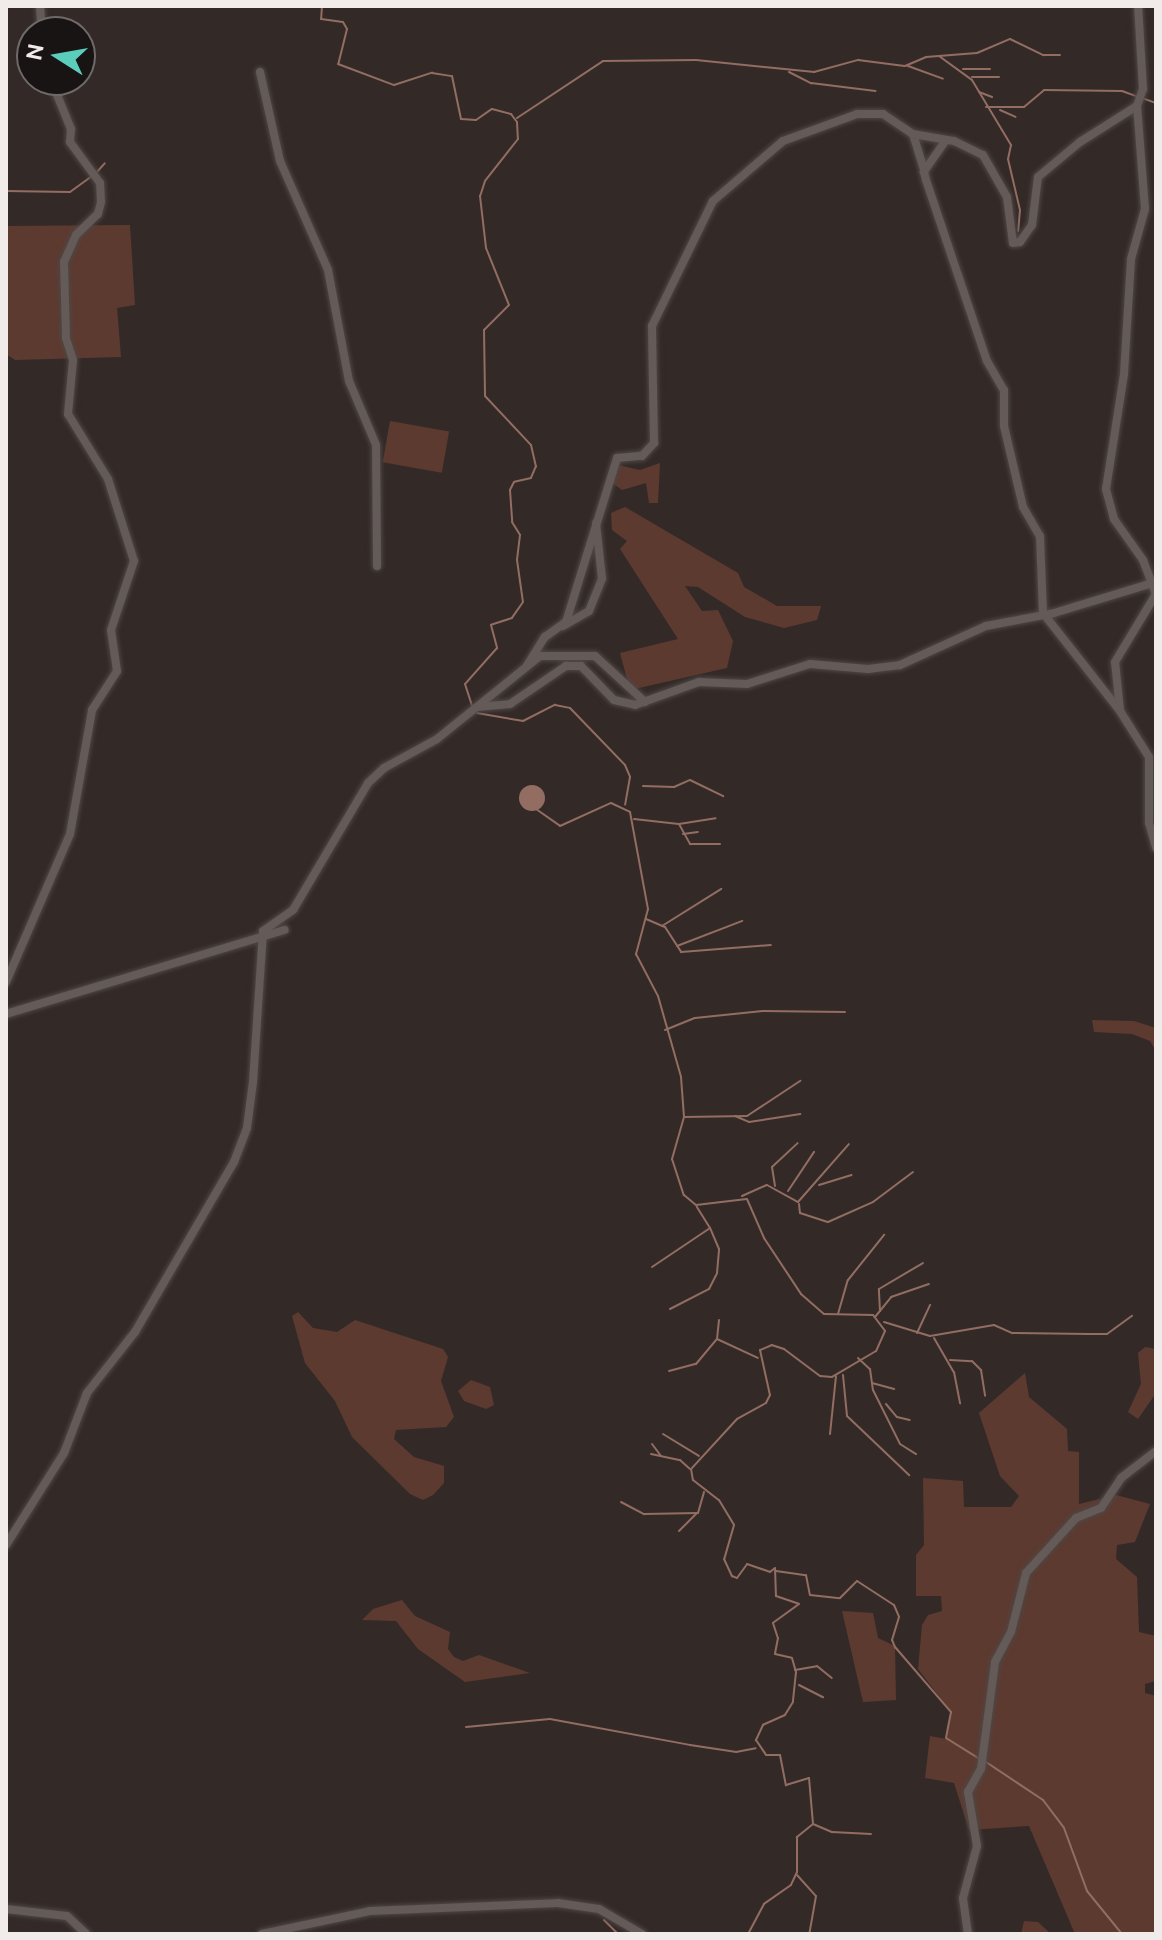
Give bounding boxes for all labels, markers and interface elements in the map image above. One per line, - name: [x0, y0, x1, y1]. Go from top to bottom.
- north arrow: [16, 16, 96, 96]
- text: N: [20, 41, 48, 62]

